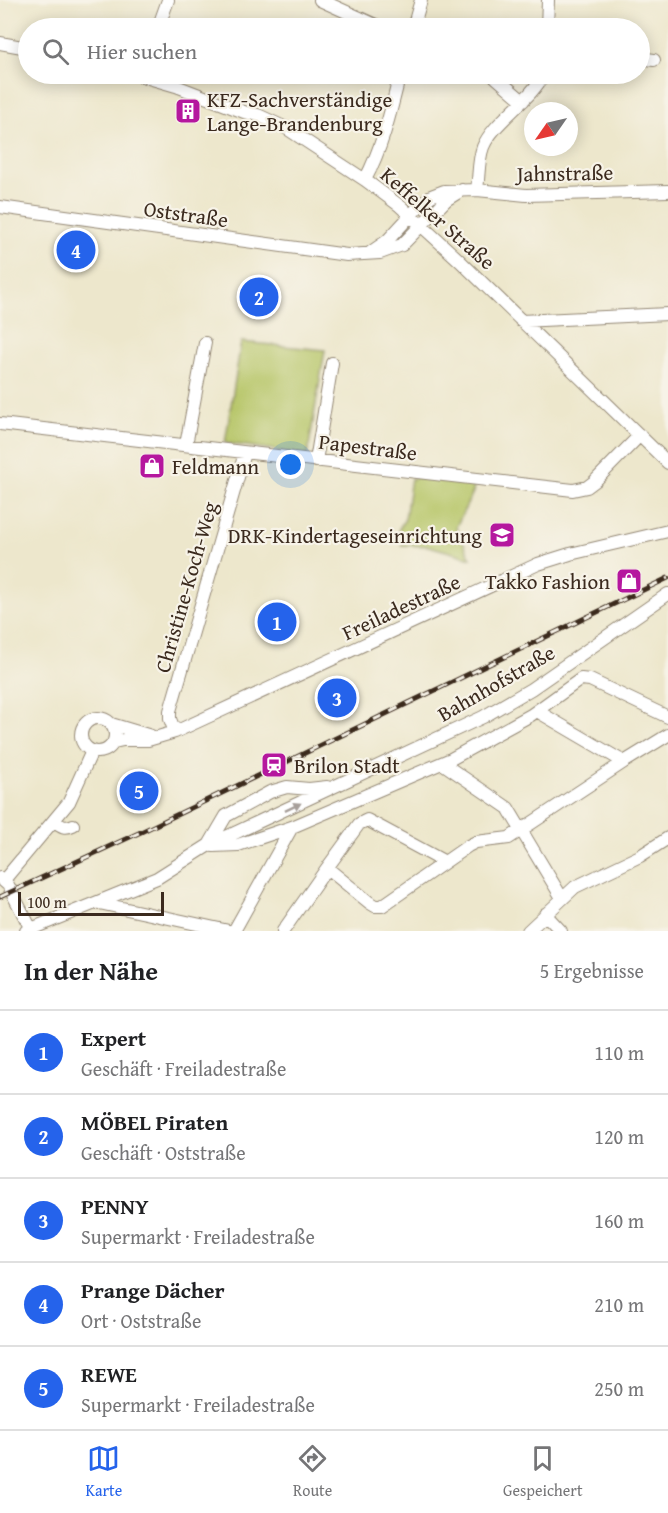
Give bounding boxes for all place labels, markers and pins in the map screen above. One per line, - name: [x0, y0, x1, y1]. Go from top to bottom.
- place label: KFZ-Sachverständige Lange-Brandenburg: [207, 84, 392, 139]
- building icon: KFZ-Sachverständige Lange-Brandenburg: [173, 96, 203, 126]
- pin: 4: [56, 228, 96, 272]
- pin: 2: [240, 274, 278, 320]
- shop icon: Feldmann: [137, 451, 167, 481]
- place label: Feldmann: [172, 451, 259, 482]
- place label: DRK-Kindertageseinrichtung: [228, 520, 483, 551]
- school or university icon: DRK-Kindertageseinrichtung: [487, 520, 517, 550]
- place label: Takko Fashion: [485, 566, 610, 597]
- shop icon: Takko Fashion: [614, 566, 644, 596]
- pin: 1: [258, 600, 296, 644]
- pin: 3: [318, 676, 356, 720]
- station icon: Brilon Stadt: [259, 750, 289, 780]
- place label: Brilon Stadt: [294, 750, 400, 781]
- pin: 5: [120, 768, 158, 814]

